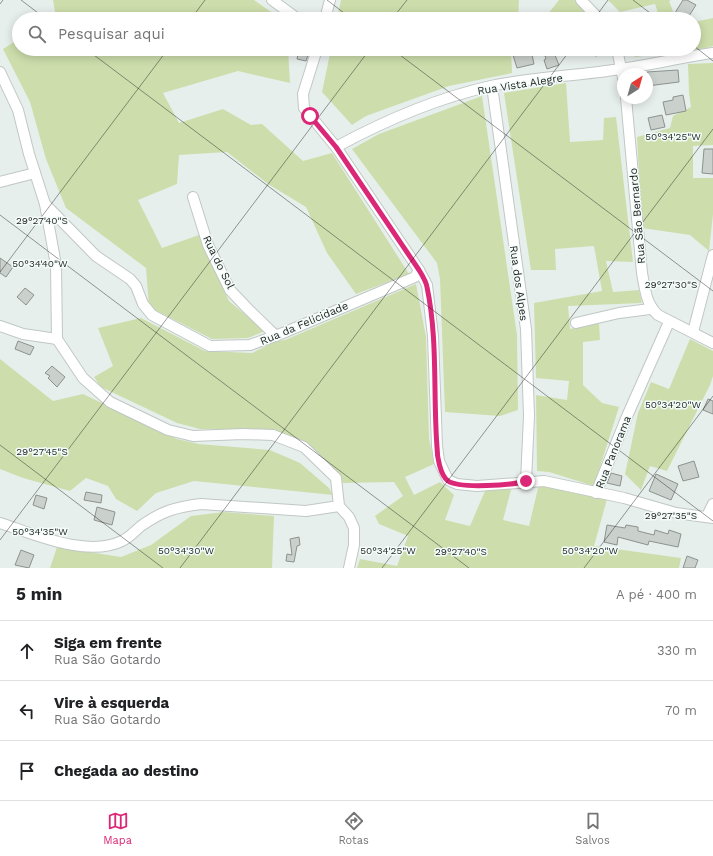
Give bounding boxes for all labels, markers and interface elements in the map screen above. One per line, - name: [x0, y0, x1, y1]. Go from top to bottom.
- search box: [12, 12, 701, 56]
- icon: search: [26, 23, 48, 45]
- text: Pesquisar aqui: [58, 25, 165, 43]
- north arrow: [617, 68, 653, 104]
- street label: Rua Vista Alegre: [476, 71, 564, 98]
- route start: [301, 107, 319, 125]
- text: 50°34'25"W: [645, 131, 701, 142]
- street label: Rua São Bernardo: [627, 168, 648, 264]
- text: 29°27'40"S: [16, 215, 68, 226]
- street label: Rua do Sol: [200, 233, 237, 292]
- street label: Rua dos Alpes: [507, 245, 530, 322]
- text: 50°34'40"W: [12, 258, 68, 269]
- text: 29°27'30"S: [645, 279, 697, 290]
- street label: Rua da Felicidade: [258, 299, 350, 348]
- text: 50°34'20"W: [645, 399, 701, 410]
- street label: Rua Panorama: [593, 414, 634, 490]
- text: 29°27'45"S: [16, 446, 68, 457]
- route end: [517, 472, 535, 490]
- text: 29°27'35"S: [645, 510, 697, 521]
- text: 50°34'35"W: [12, 526, 68, 537]
- text: 50°34'30"W: [158, 545, 214, 556]
- text: 50°34'25"W: [360, 545, 416, 556]
- text: 50°34'20"W: [562, 545, 618, 556]
- text: 29°27'40"S: [435, 546, 487, 557]
- text: 5 min: [16, 584, 62, 604]
- text: A pé · 400 m: [616, 587, 697, 602]
- text: Siga em frente: [54, 634, 162, 652]
- icon: ahead: [16, 640, 38, 662]
- text: 330 m: [657, 643, 697, 658]
- text: Rua São Gotardo: [54, 652, 161, 667]
- text: Vire à esquerda: [54, 694, 169, 712]
- icon: left: [16, 700, 38, 722]
- text: 70 m: [665, 703, 697, 718]
- text: Rua São Gotardo: [54, 712, 161, 727]
- icon: arrive: [16, 760, 38, 782]
- text: Chegada ao destino: [54, 762, 199, 780]
- tab: Mapa: [103, 810, 132, 847]
- tab: Rotas: [338, 810, 369, 847]
- tab: Salvos: [575, 810, 610, 847]

